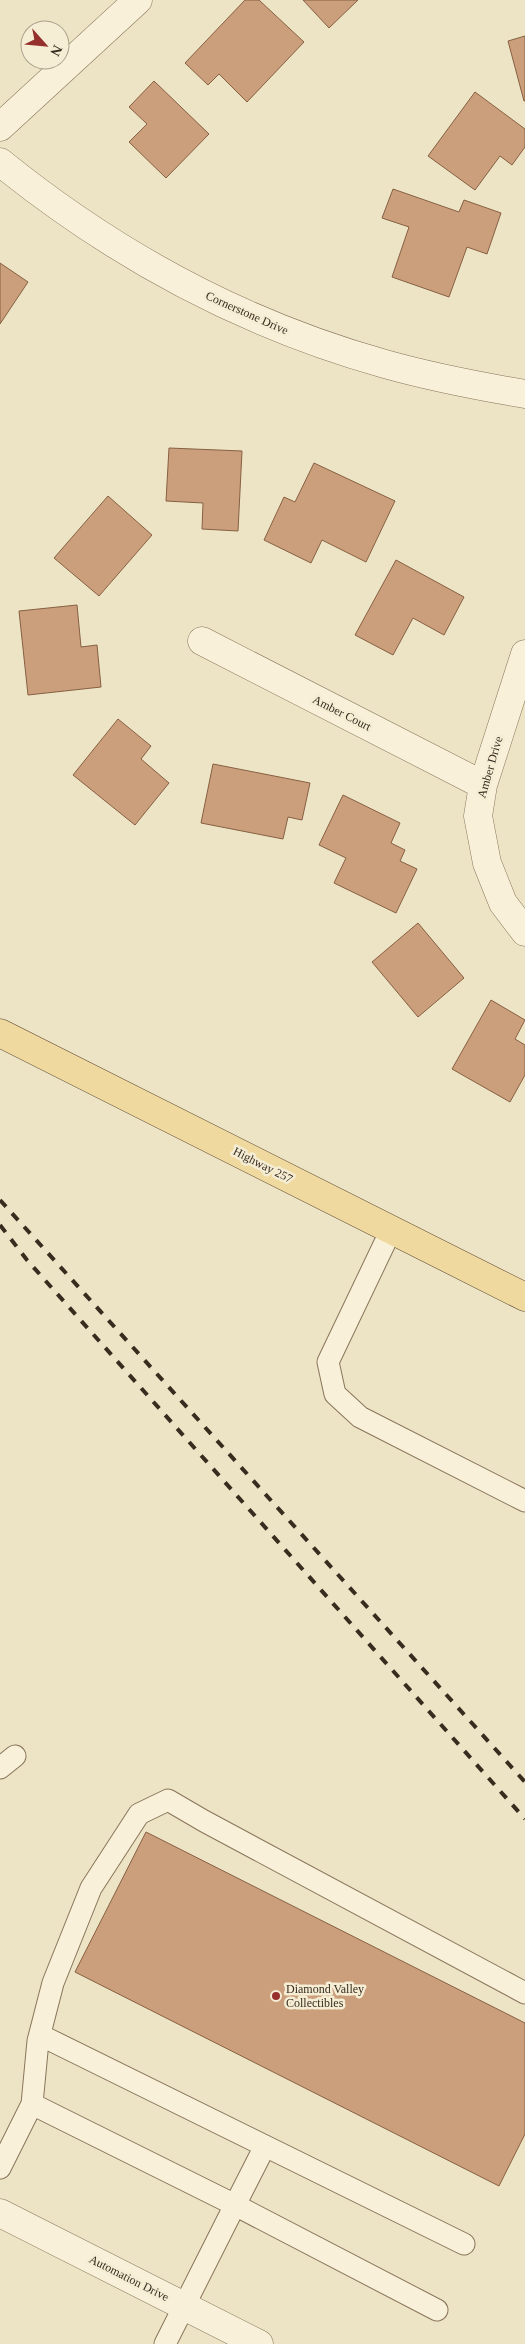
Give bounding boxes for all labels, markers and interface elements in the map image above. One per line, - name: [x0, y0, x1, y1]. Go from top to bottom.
- north arrow: [20, 20, 70, 70]
- text: N: [47, 43, 65, 59]
- street label: Cornerstone Drive: [204, 289, 290, 337]
- street label: Amber Court: [310, 692, 374, 734]
- street label: Amber Drive: [474, 734, 506, 800]
- street label: Highway 257: [231, 1144, 295, 1186]
- place label: Diamond Valley Collectibles: [286, 1982, 364, 2010]
- marker: Diamond Valley Collectibles: [270, 1990, 282, 2002]
- street label: Automation Drive: [87, 2252, 171, 2304]

